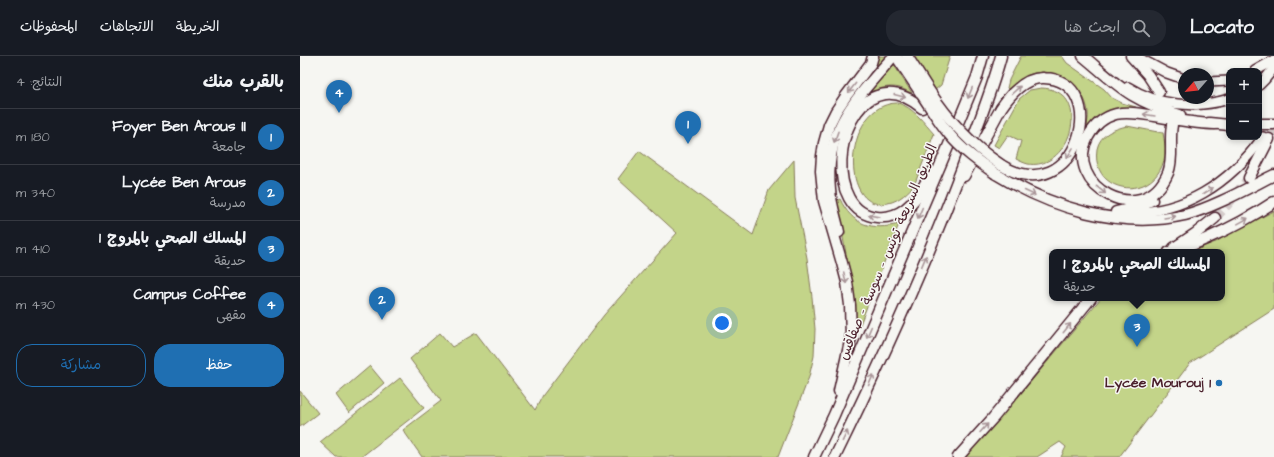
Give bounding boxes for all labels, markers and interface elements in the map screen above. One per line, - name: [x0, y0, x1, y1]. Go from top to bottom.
- search box: [886, 10, 1166, 46]
- text: Locato: [1190, 14, 1254, 41]
- text: المحفوظات: [20, 17, 78, 37]
- text: الاتجاهات: [100, 17, 154, 37]
- text: الخريطة: [176, 17, 219, 37]
- text: ابحث هنا: [1064, 17, 1120, 38]
- icon: search: [1130, 17, 1152, 39]
- north arrow: [1178, 68, 1214, 104]
- map controls: [1226, 68, 1262, 140]
- button: +: [1226, 68, 1262, 104]
- text: بالقرب منك: [203, 70, 284, 94]
- text: النتائج: 4: [16, 73, 62, 91]
- pin: 4: [326, 80, 352, 113]
- one-way arrow: [847, 83, 856, 94]
- one-way arrow: [1011, 85, 1021, 95]
- one-way arrow: [966, 86, 974, 98]
- one-way arrow: [893, 93, 906, 100]
- button: −: [1226, 104, 1262, 140]
- pin: 1: [675, 111, 701, 144]
- one-way arrow: [1143, 111, 1156, 119]
- text: Foyer Ben Arous II: [112, 116, 246, 137]
- text: 180 m: [16, 128, 50, 146]
- text: 1: [270, 128, 272, 146]
- one-way arrow: [832, 130, 839, 143]
- text: جامعة: [212, 138, 246, 156]
- street label: الطريق السريعة تونس - سوسة - صفاقس: [833, 141, 943, 363]
- one-way arrow: [1066, 147, 1074, 159]
- text: Lycée Ben Arous: [122, 172, 246, 193]
- text: 340 m: [16, 184, 55, 202]
- text: 2: [267, 184, 275, 202]
- one-way arrow: [1096, 185, 1106, 194]
- one-way arrow: [1202, 186, 1214, 194]
- one-way arrow: [1023, 190, 1035, 197]
- text: مدرسة: [210, 194, 246, 212]
- one-way arrow: [916, 206, 923, 218]
- one-way arrow: [868, 212, 881, 220]
- one-way arrow: [1163, 213, 1176, 221]
- one-way arrow: [1237, 216, 1249, 224]
- text: المسلك الصحي بالمروج 1: [99, 228, 246, 249]
- text: 410 m: [16, 240, 50, 258]
- text: 3: [268, 240, 274, 258]
- popup: [1049, 249, 1225, 301]
- text: حديقة: [214, 252, 246, 270]
- text: المسلك الصحي بالمروج 1: [1064, 254, 1210, 275]
- one-way arrow: [921, 256, 928, 268]
- one-way arrow: [842, 271, 850, 284]
- text: حديقة: [1064, 278, 1095, 296]
- text: Campus Coffee: [133, 284, 246, 305]
- pin: 2: [369, 287, 395, 320]
- text: 430 m: [16, 296, 55, 314]
- text: 4: [267, 296, 275, 314]
- text: مقهى: [216, 306, 246, 324]
- your location: [712, 313, 732, 333]
- pin: 3: [1124, 314, 1150, 347]
- one-way arrow: [1062, 322, 1071, 333]
- one-way arrow: [865, 326, 872, 338]
- button: مشاركة: [16, 344, 146, 387]
- button: حفظ: [154, 344, 284, 387]
- place label: Lycée Mourouj 1: [1105, 373, 1211, 393]
- one-way arrow: [868, 374, 875, 386]
- marker: Lycée Mourouj 1: [1214, 378, 1224, 388]
- one-way arrow: [979, 423, 989, 433]
- one-way arrow: [842, 431, 849, 443]

